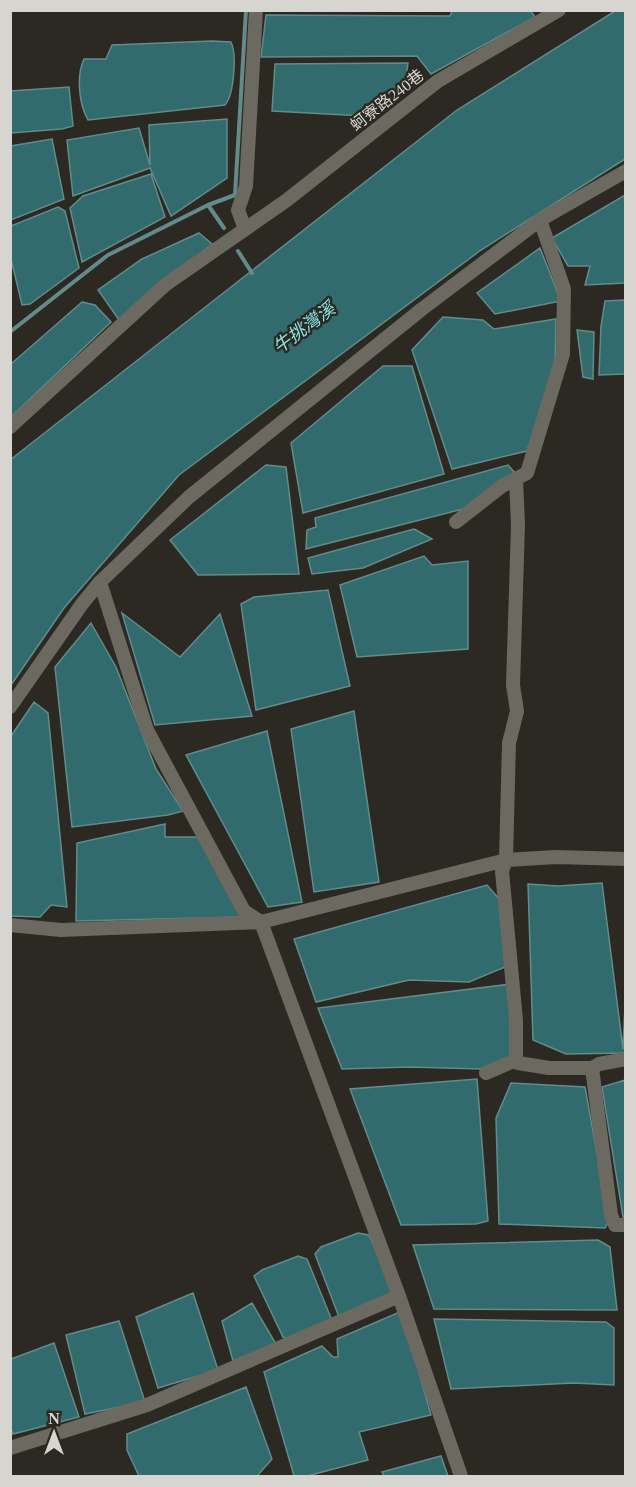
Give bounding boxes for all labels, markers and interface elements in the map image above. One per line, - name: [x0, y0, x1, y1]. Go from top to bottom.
- street label: 蚵寮路240巷: [347, 66, 427, 134]
- water label: 牛挑灣溪: [269, 297, 341, 358]
- north arrow: [24, 1403, 84, 1463]
- text: N: [48, 1410, 60, 1427]

